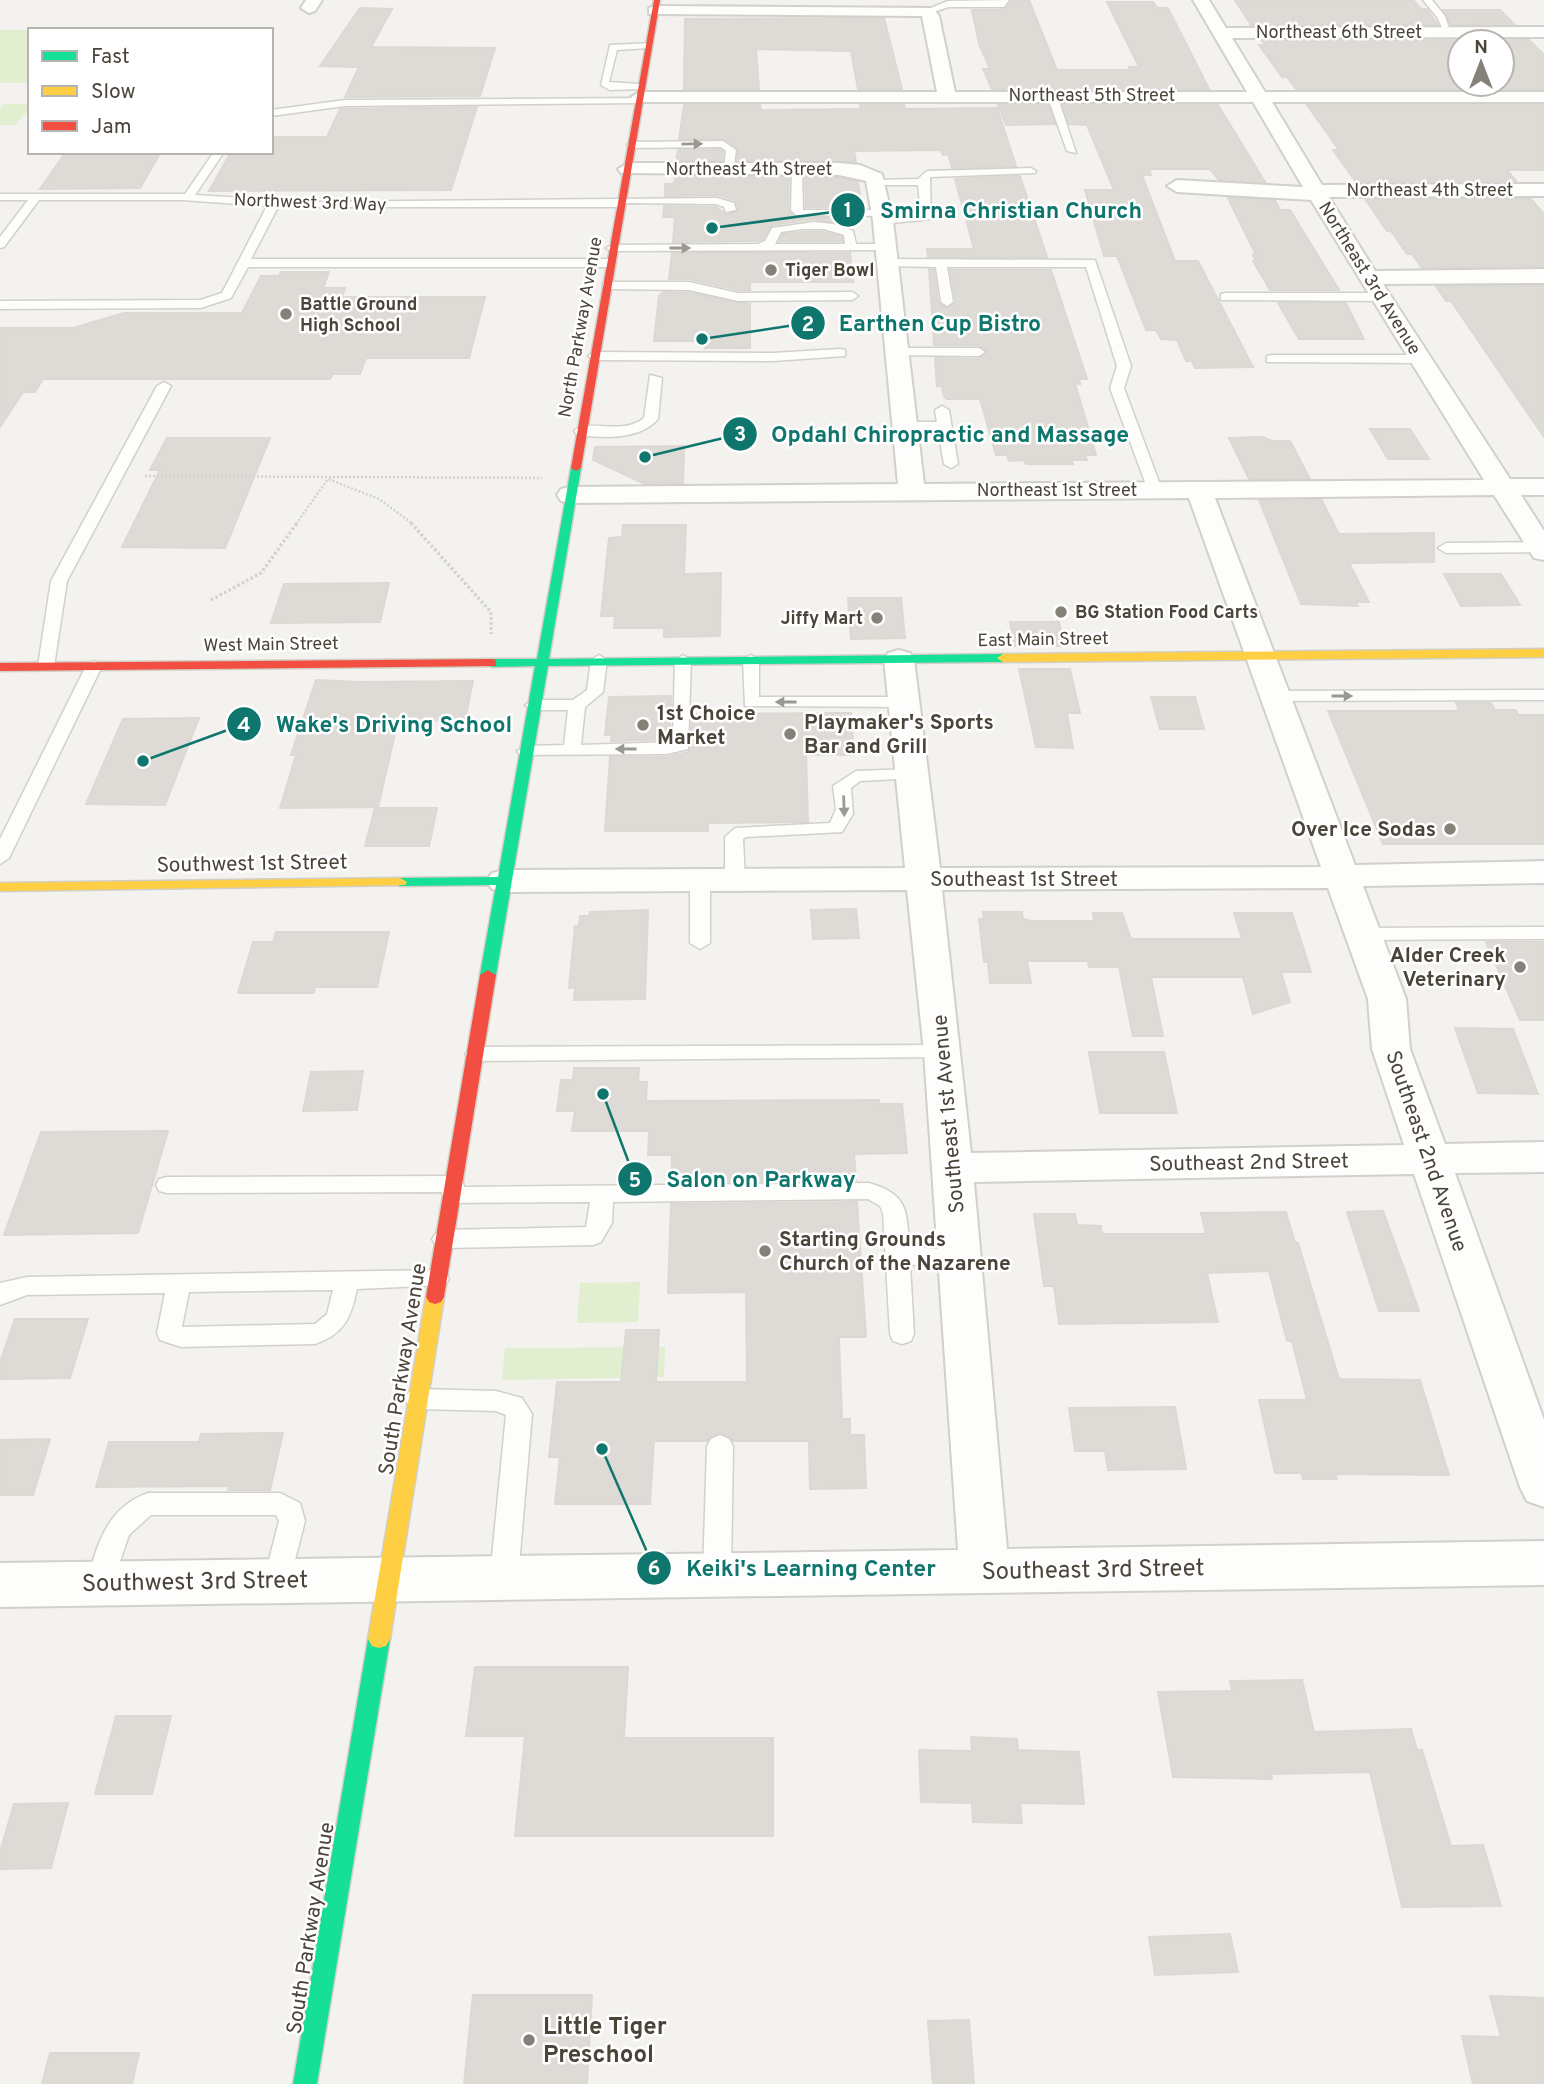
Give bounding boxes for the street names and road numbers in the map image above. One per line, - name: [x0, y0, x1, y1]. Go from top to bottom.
- street label: Northeast 6th Street: [1256, 22, 1422, 45]
- street label: Northeast 5th Street: [1009, 85, 1175, 108]
- street label: Northeast 4th Street: [666, 159, 832, 182]
- street label: Northeast 4th Street: [1347, 180, 1513, 203]
- street label: Northwest 3rd Way: [233, 189, 387, 218]
- street label: Northeast 3rd Avenue: [1312, 198, 1425, 360]
- street label: North Parkway Avenue: [554, 235, 609, 419]
- street label: Northeast 1st Street: [977, 480, 1137, 503]
- street label: East Main Street: [977, 628, 1109, 653]
- street label: West Main Street: [203, 633, 339, 658]
- street label: Southwest 1st Street: [156, 849, 348, 880]
- street label: Southeast 1st Street: [930, 867, 1118, 894]
- street label: Southeast 1st Avenue: [927, 1013, 972, 1214]
- street label: Southeast 2nd Avenue: [1378, 1047, 1473, 1256]
- street label: Southeast 2nd Street: [1149, 1148, 1349, 1179]
- street label: South Parkway Avenue: [373, 1261, 434, 1477]
- street label: Southeast 3rd Street: [981, 1554, 1205, 1588]
- street label: Southwest 3rd Street: [82, 1566, 309, 1600]
- street label: South Parkway Avenue: [281, 1820, 342, 2036]

